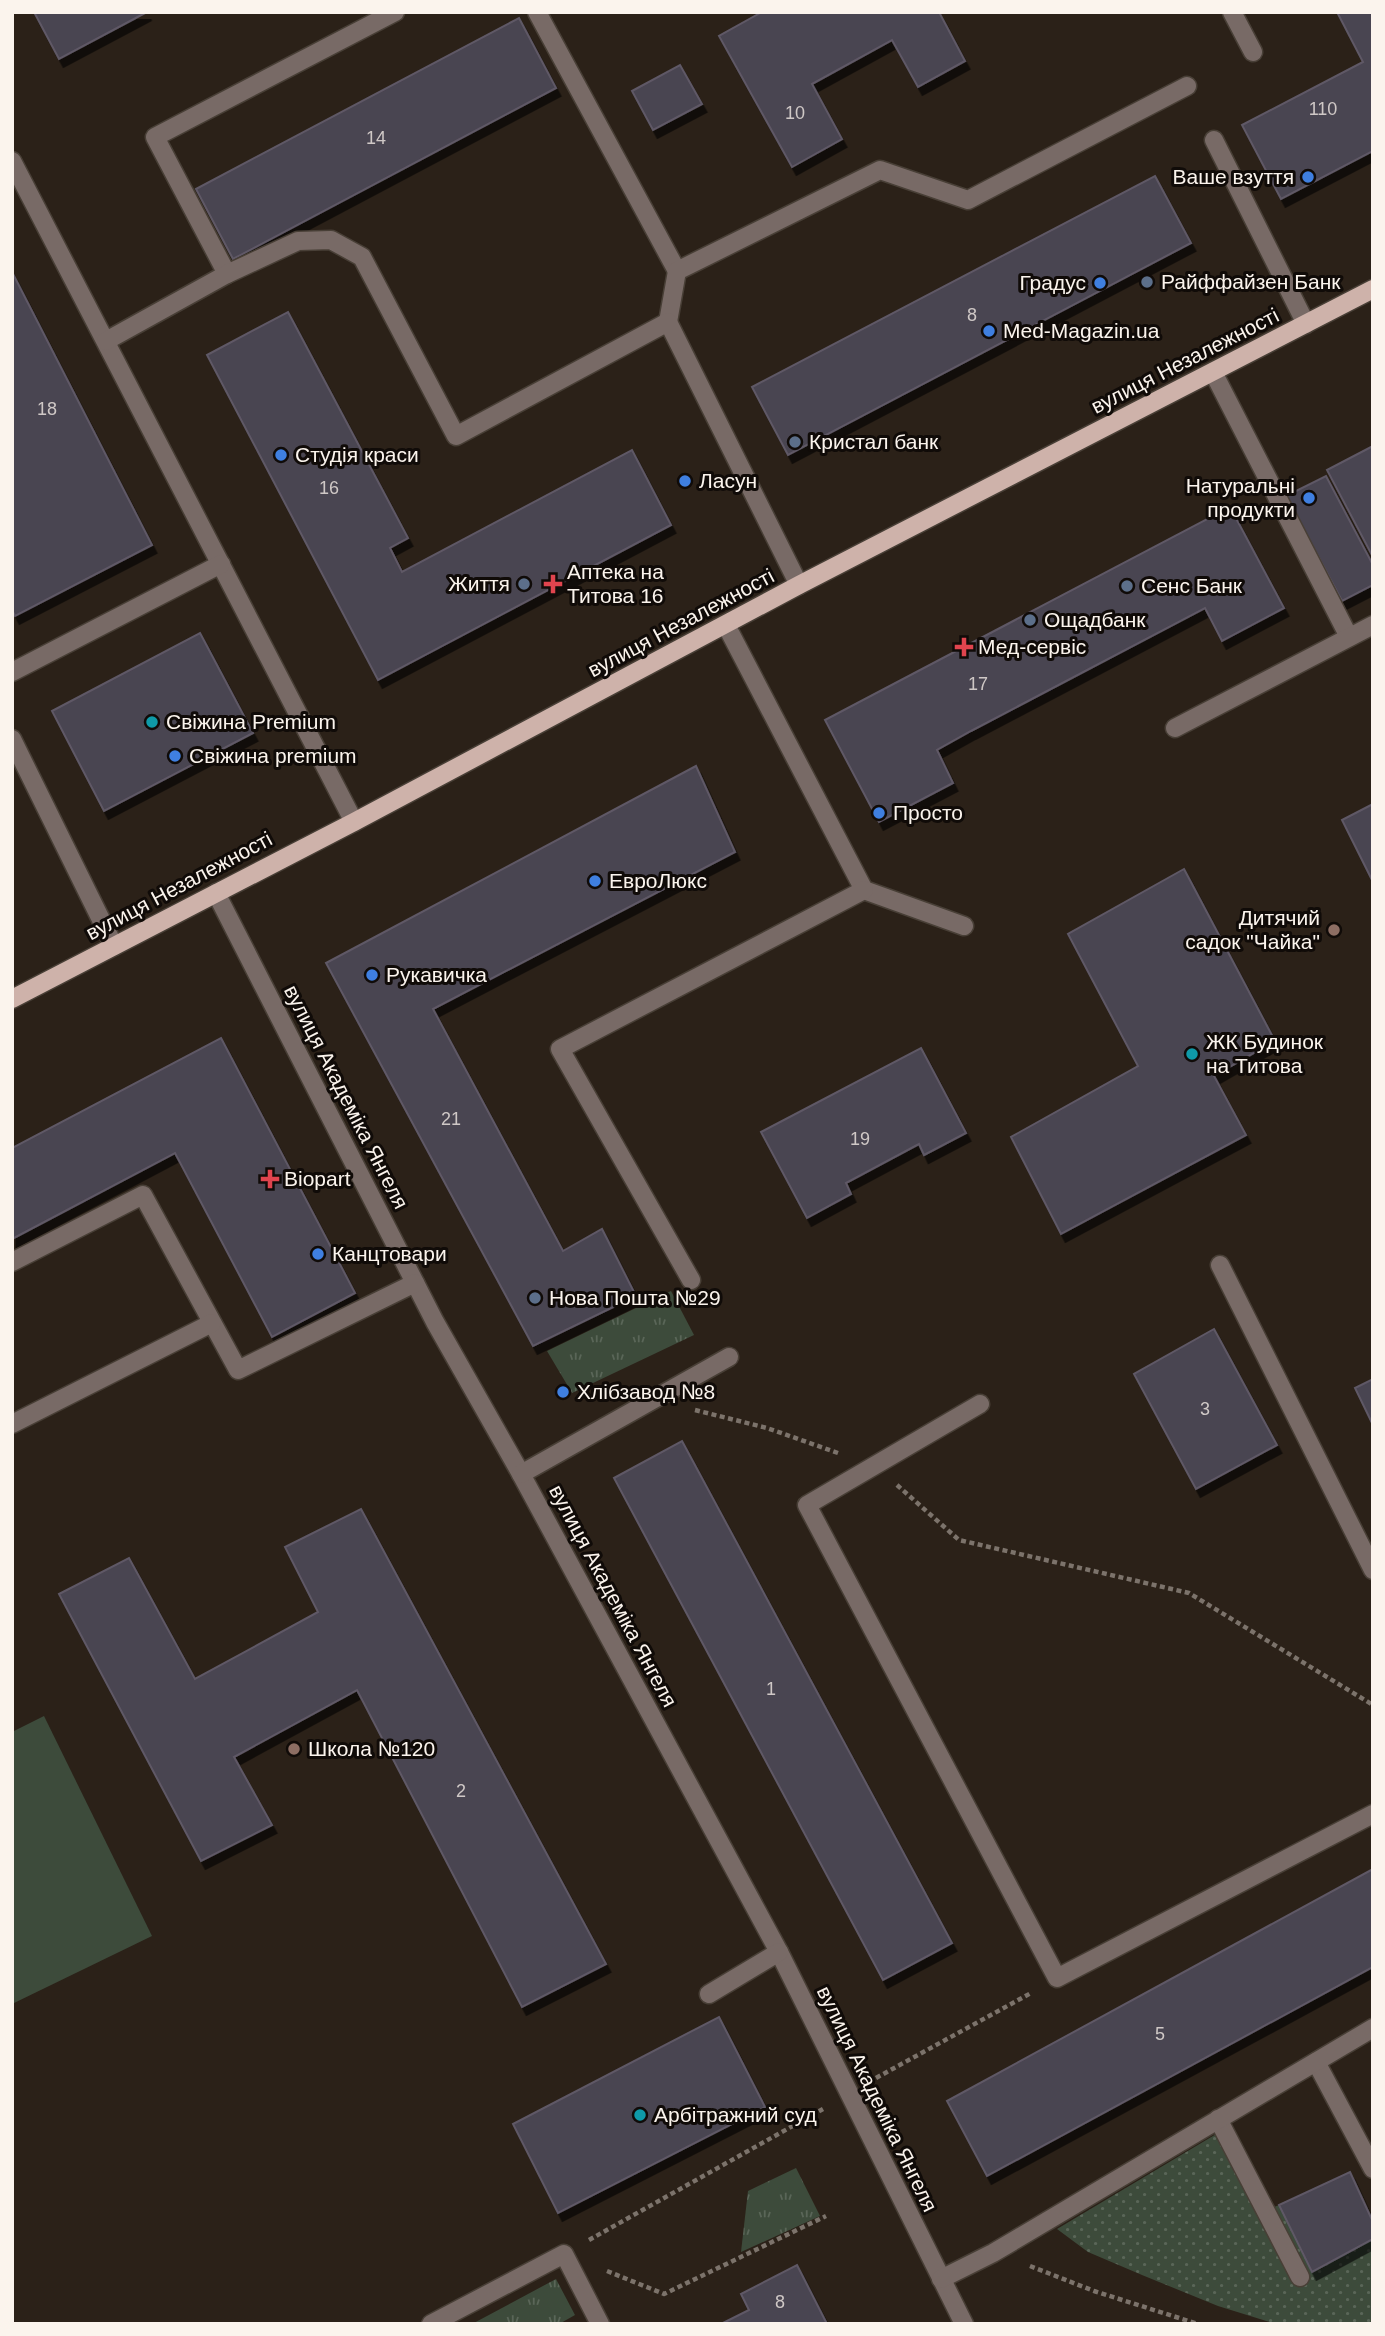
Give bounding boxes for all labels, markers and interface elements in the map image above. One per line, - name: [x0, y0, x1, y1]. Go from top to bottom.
- house number: 110: [1309, 99, 1337, 119]
- house number: 10: [785, 103, 805, 123]
- house number: 14: [366, 128, 386, 148]
- place label: Ваше взуття: [1173, 165, 1294, 188]
- marker: Ваше взуття: [1300, 169, 1316, 185]
- place label: Райффайзен Банк: [1161, 270, 1341, 293]
- place label: Градус: [1019, 271, 1086, 294]
- marker: Райффайзен Банк: [1139, 274, 1155, 290]
- marker: Градус: [1092, 275, 1108, 291]
- street label: вулиця Незалежності: [1087, 303, 1282, 418]
- house number: 8: [967, 305, 977, 325]
- place label: Med-Magazin.ua: [1003, 319, 1160, 342]
- marker: Med-Magazin.ua: [981, 323, 997, 339]
- house number: 18: [37, 399, 57, 419]
- place label: Кристал банк: [809, 430, 939, 453]
- marker: Кристал банк: [787, 434, 803, 450]
- place label: Студія краси: [295, 443, 419, 466]
- marker: Студія краси: [273, 447, 289, 463]
- place label: Ласун: [699, 469, 757, 492]
- marker: Ласун: [677, 473, 693, 489]
- place label: Натуральні продукти: [1186, 474, 1295, 521]
- house number: 16: [319, 478, 339, 498]
- marker: Натуральні продукти: [1301, 490, 1317, 506]
- place label: Аптека на Титова 16: [567, 560, 664, 607]
- street label: вулиця Незалежності: [584, 564, 778, 681]
- place label: Життя: [448, 572, 510, 595]
- place label: Сенс Банк: [1141, 574, 1243, 597]
- marker: Життя: [516, 576, 532, 592]
- marker: Аптека на Титова 16: [545, 576, 561, 592]
- marker: Сенс Банк: [1119, 578, 1135, 594]
- place label: Ощадбанк: [1044, 608, 1146, 631]
- marker: Ощадбанк: [1022, 612, 1038, 628]
- place label: Мед-сервіс: [978, 635, 1086, 658]
- marker: Мед-сервіс: [956, 639, 972, 655]
- house number: 17: [968, 674, 988, 694]
- place label: Свіжина Premium: [166, 710, 336, 733]
- marker: Свіжина Premium: [144, 714, 160, 730]
- place label: Свіжина premium: [189, 744, 357, 767]
- marker: Свіжина premium: [167, 748, 183, 764]
- place label: Просто: [893, 801, 963, 824]
- marker: Просто: [871, 805, 887, 821]
- street label: вулиця Незалежності: [82, 827, 276, 944]
- place label: ЕвроЛюкс: [609, 869, 707, 892]
- marker: ЕвроЛюкс: [587, 873, 603, 889]
- place label: Дитячий садок "Чайка": [1185, 906, 1320, 953]
- marker: Дитячий садок "Чайка": [1326, 922, 1342, 938]
- place label: Рукавичка: [386, 963, 487, 986]
- marker: Рукавичка: [364, 967, 380, 983]
- street label: вулиця Академіка Янгеля: [280, 981, 413, 1213]
- place label: ЖК Будинок на Титова: [1206, 1030, 1324, 1077]
- marker: ЖК Будинок на Титова: [1184, 1046, 1200, 1062]
- house number: 21: [441, 1109, 461, 1129]
- house number: 19: [850, 1129, 870, 1149]
- place label: Biopart: [284, 1167, 351, 1190]
- marker: Biopart: [262, 1171, 278, 1187]
- place label: Канцтовари: [332, 1242, 447, 1265]
- marker: Канцтовари: [310, 1246, 326, 1262]
- place label: Нова Пошта №29: [549, 1286, 721, 1309]
- marker: Нова Пошта №29: [527, 1290, 543, 1306]
- place label: Хлібзавод №8: [577, 1380, 715, 1403]
- marker: Хлібзавод №8: [555, 1384, 571, 1400]
- house number: 3: [1200, 1399, 1210, 1419]
- street label: вулиця Академіка Янгеля: [545, 1481, 682, 1711]
- house number: 1: [766, 1679, 776, 1699]
- place label: Школа №120: [308, 1737, 435, 1760]
- marker: Школа №120: [286, 1741, 302, 1757]
- house number: 2: [456, 1781, 466, 1801]
- street label: вулиця Академіка Янгеля: [813, 1982, 942, 2215]
- house number: 5: [1155, 2024, 1165, 2044]
- place label: Арбітражний суд: [654, 2103, 817, 2126]
- marker: Арбітражний суд: [632, 2107, 648, 2123]
- house number: 8: [775, 2292, 785, 2312]

